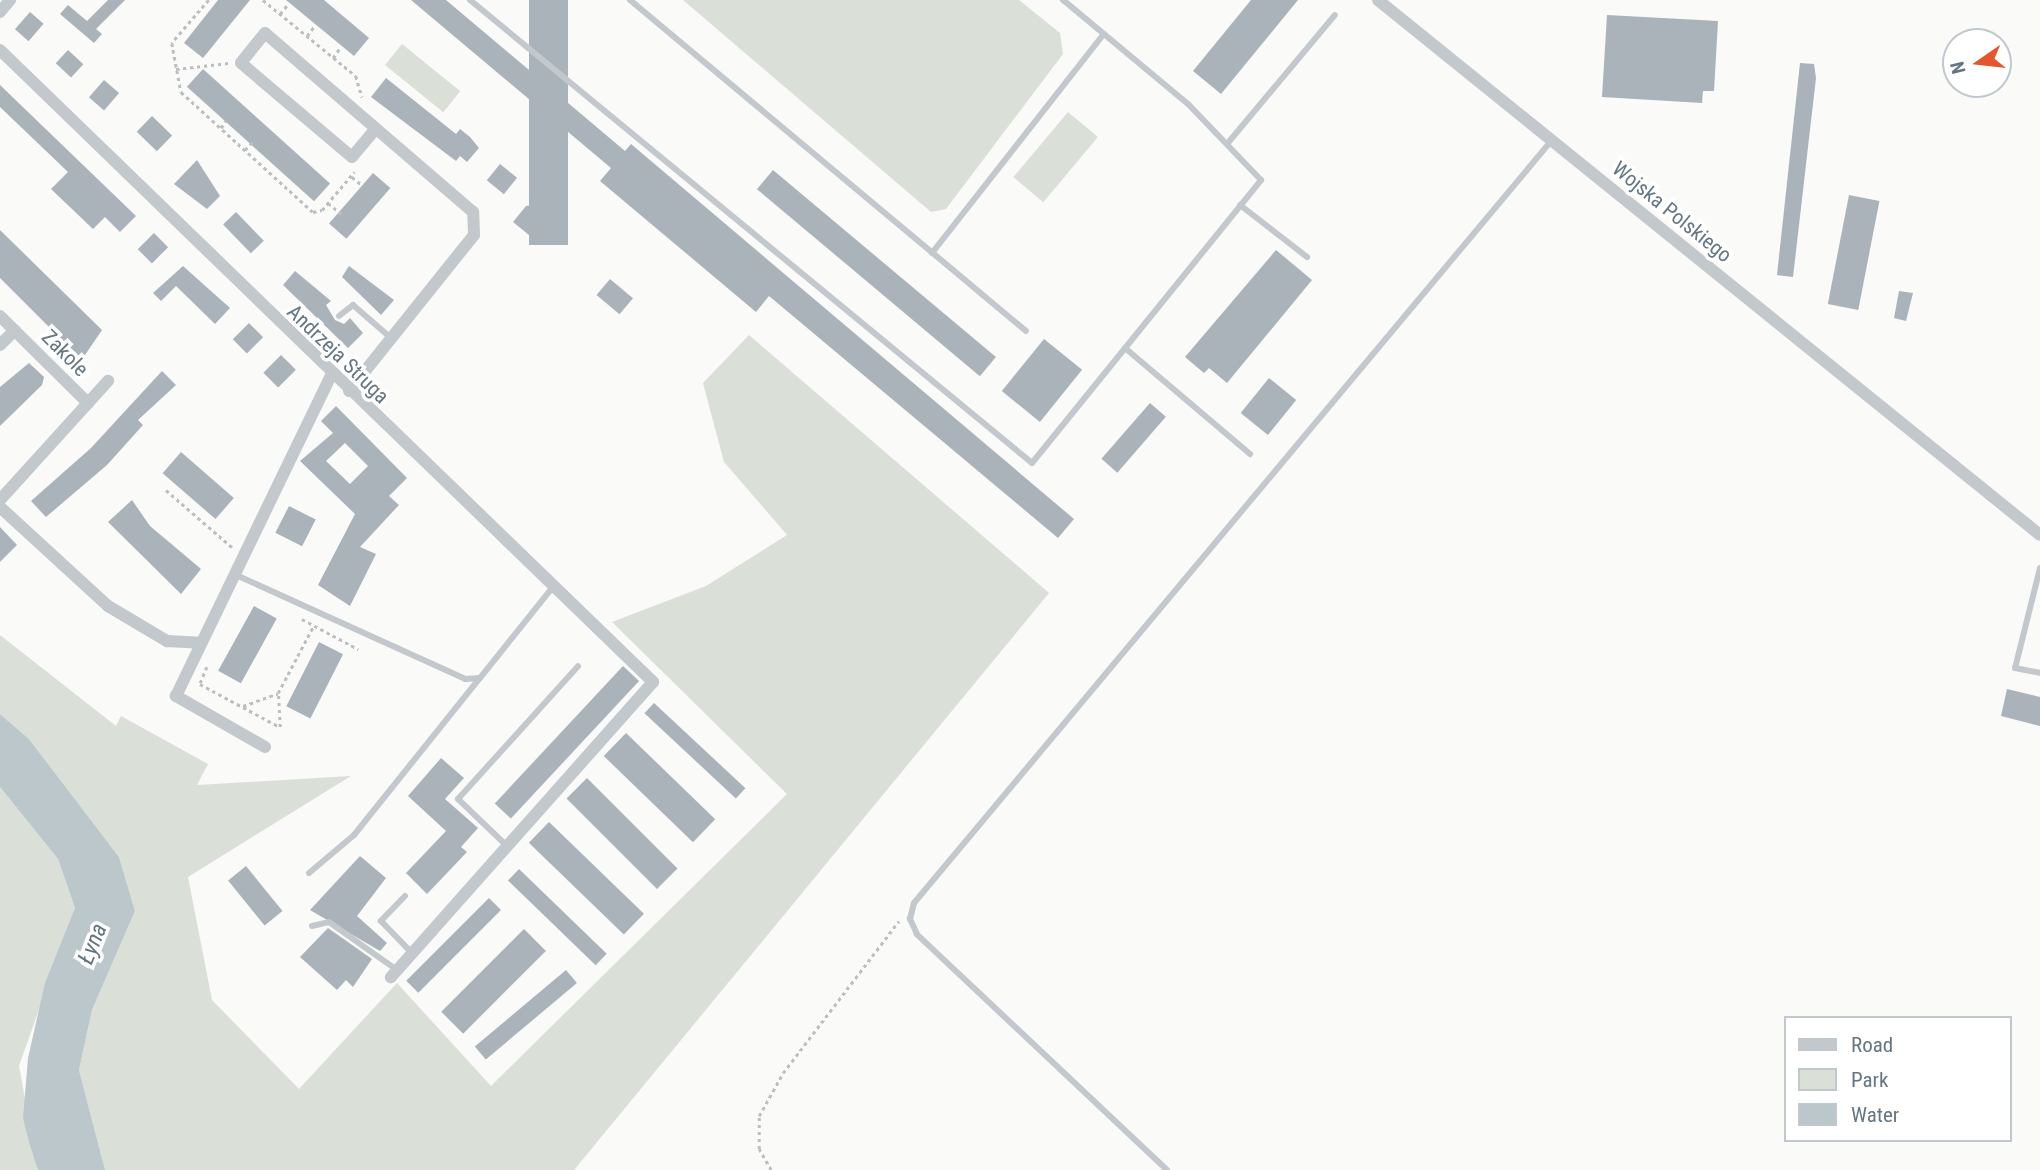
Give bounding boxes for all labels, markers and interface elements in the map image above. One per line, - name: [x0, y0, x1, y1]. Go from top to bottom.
- north arrow: [1942, 28, 2012, 98]
- text: N: [1946, 59, 1971, 76]
- street label: Wojska Polskiego: [1607, 156, 1737, 268]
- street label: Andrzeja Struga: [282, 299, 394, 409]
- street label: Zakole: [36, 324, 94, 382]
- water label: Łyna: [72, 920, 114, 968]
- legend: [1784, 1016, 2012, 1142]
- text: Road: [1851, 1033, 1893, 1057]
- text: Park: [1851, 1068, 1888, 1092]
- text: Water: [1851, 1103, 1899, 1127]

